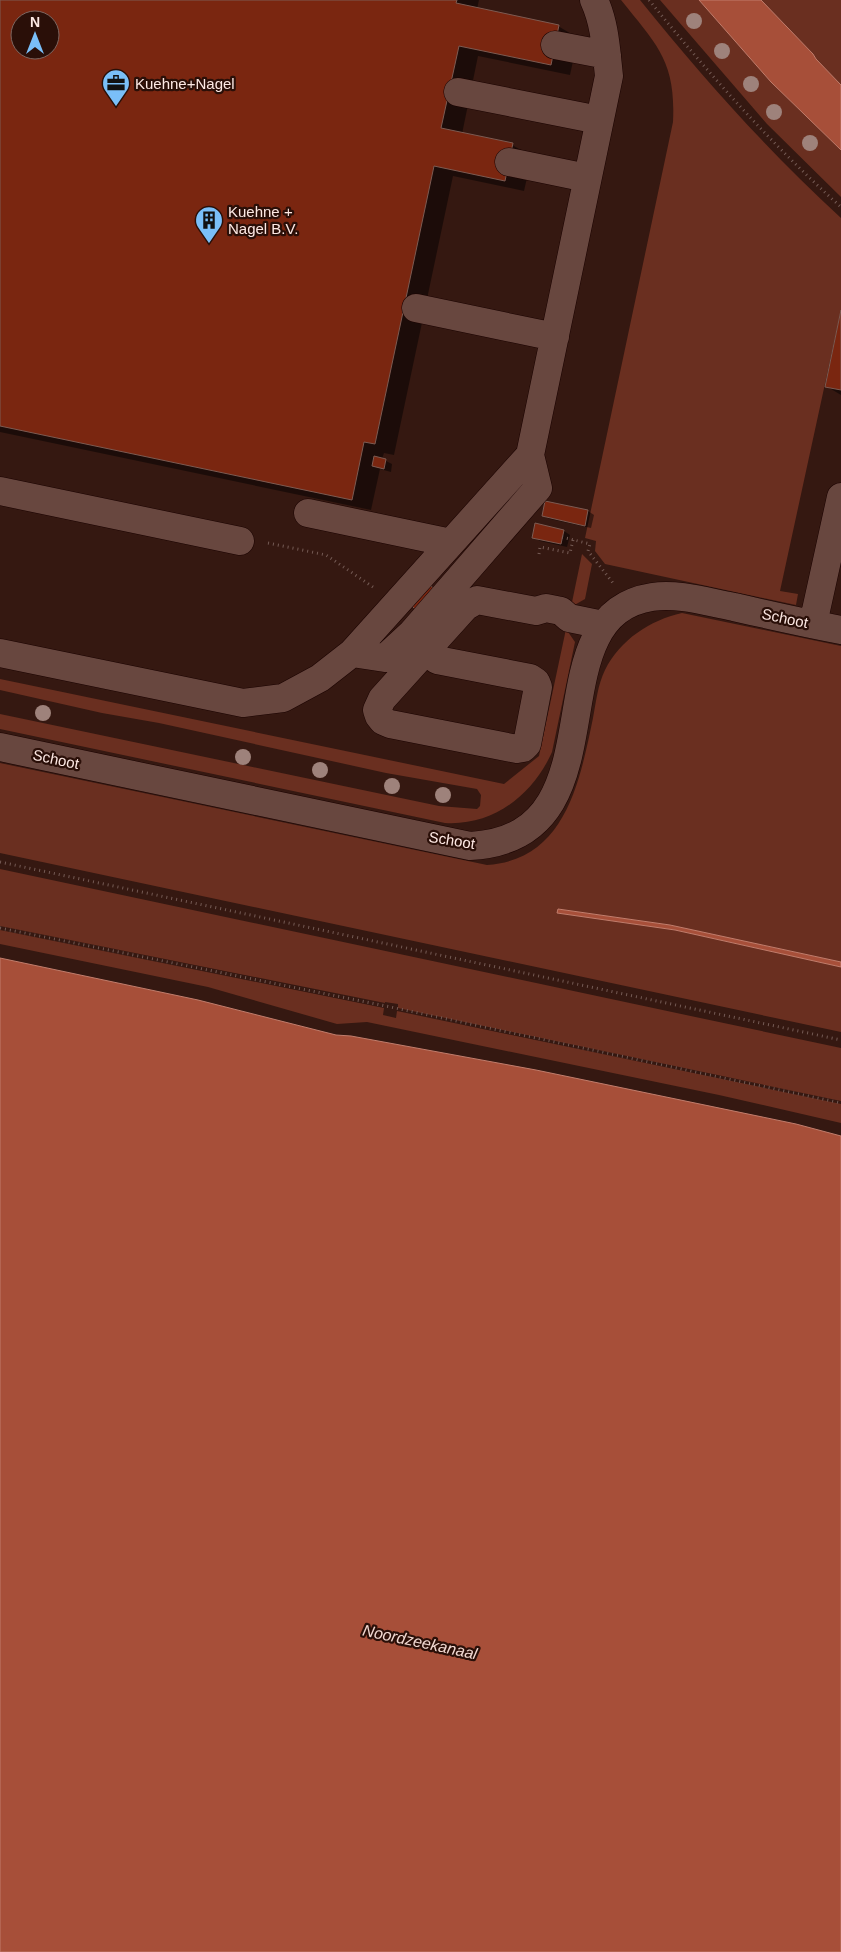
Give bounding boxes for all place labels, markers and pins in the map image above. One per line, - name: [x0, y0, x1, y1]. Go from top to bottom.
- office icon: Kuehne+Nagel: [101, 68, 131, 107]
- place label: Kuehne+Nagel: [135, 75, 235, 92]
- place label: Kuehne + Nagel B.V.: [228, 203, 298, 237]
- building icon: Kuehne + Nagel B.V.: [194, 205, 224, 244]

